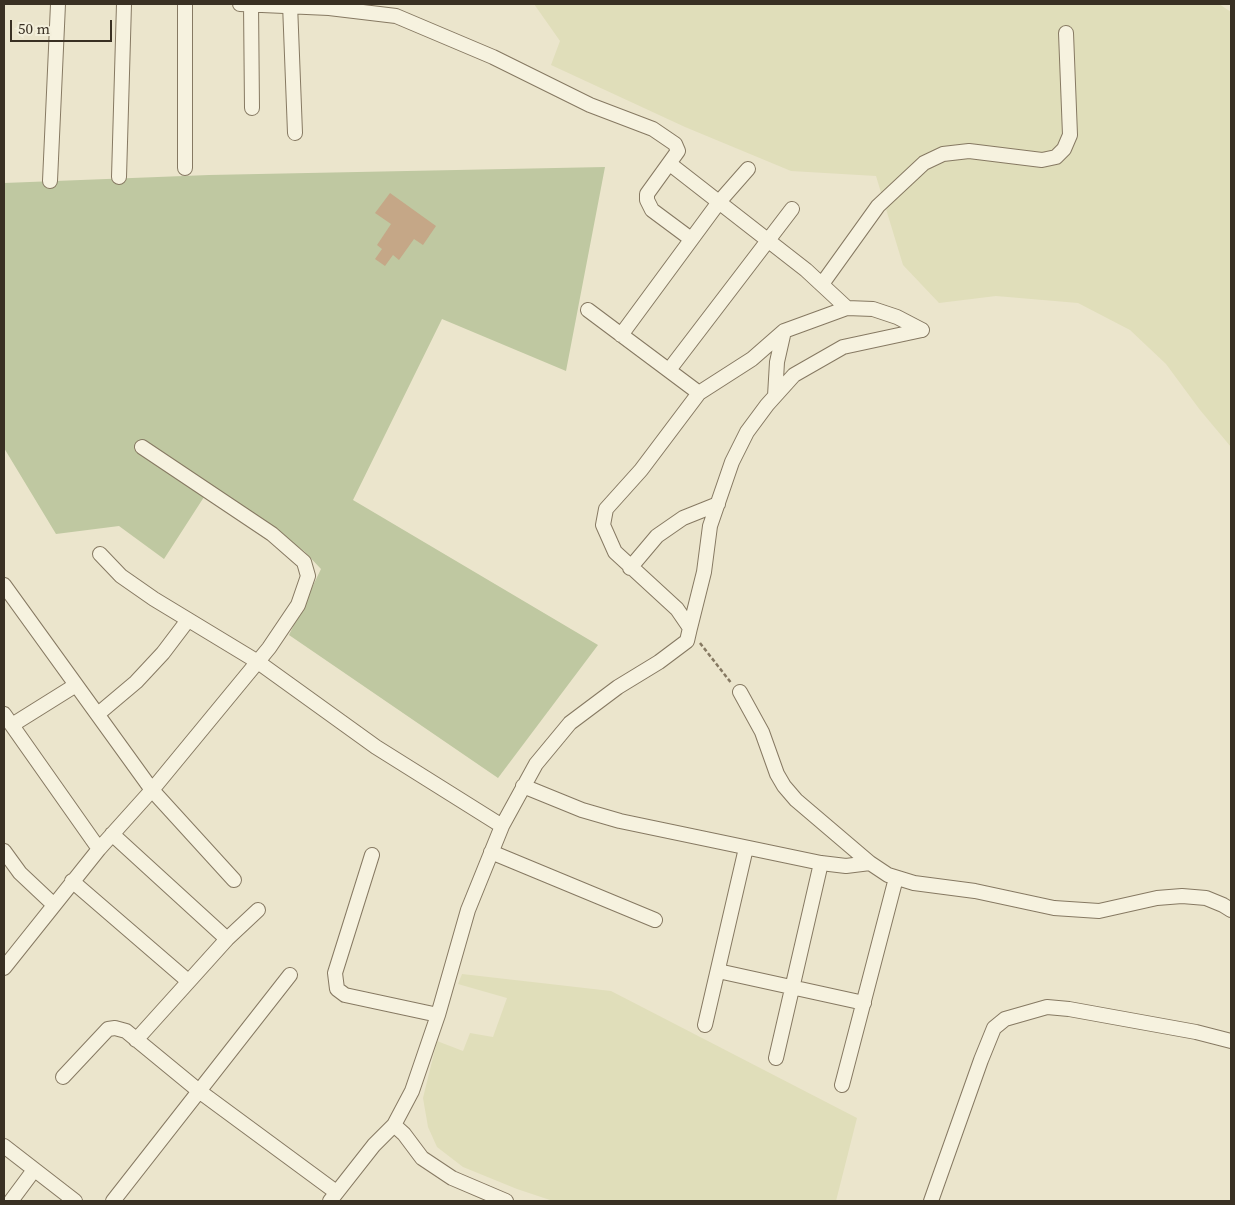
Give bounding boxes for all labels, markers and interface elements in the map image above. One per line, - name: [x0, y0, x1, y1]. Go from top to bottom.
- scale bar: [12, 10, 115, 42]
- text: 50 m: [18, 18, 50, 39]

